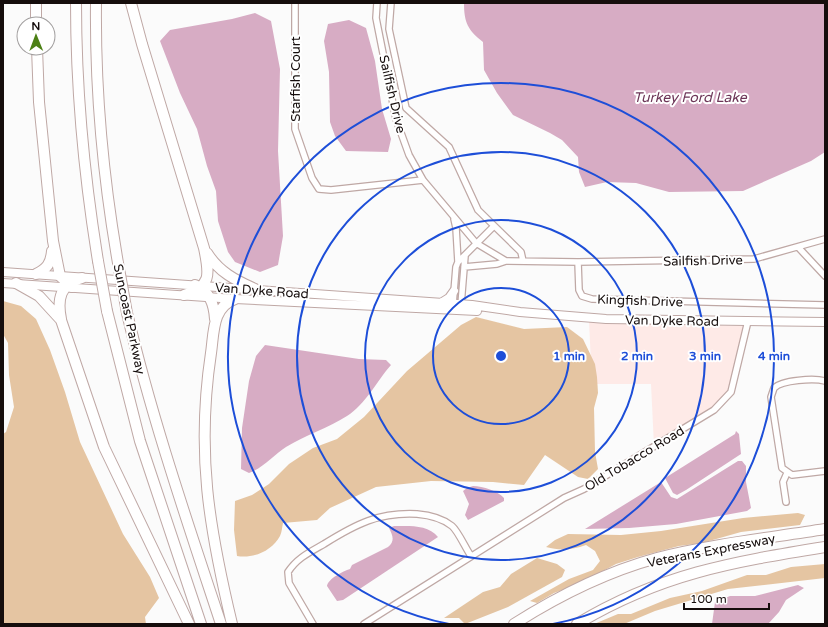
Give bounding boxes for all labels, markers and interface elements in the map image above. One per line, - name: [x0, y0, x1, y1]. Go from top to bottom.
- north arrow: [16, 16, 56, 56]
- text: N: [31, 20, 40, 33]
- street label: Starfish Court: [288, 36, 304, 122]
- street label: Sailfish Drive: [375, 54, 409, 135]
- water label: Turkey Ford Lake: [633, 89, 748, 106]
- street label: Sailfish Drive: [663, 252, 743, 270]
- street label: Suncoast Parkway: [110, 263, 149, 376]
- street label: Van Dyke Road: [214, 280, 309, 302]
- street label: Kingfish Drive: [597, 292, 683, 310]
- street label: Van Dyke Road: [625, 312, 719, 330]
- centre of rings: [494, 349, 508, 363]
- text: 1 min: [553, 349, 585, 363]
- text: 2 min: [621, 349, 653, 363]
- text: 3 min: [689, 349, 721, 363]
- text: 4 min: [758, 349, 790, 363]
- street label: Old Tobacco Road: [582, 423, 687, 495]
- street label: Veterans Expressway: [646, 531, 777, 571]
- scale bar: [684, 585, 769, 611]
- text: 100 m: [690, 592, 727, 606]

